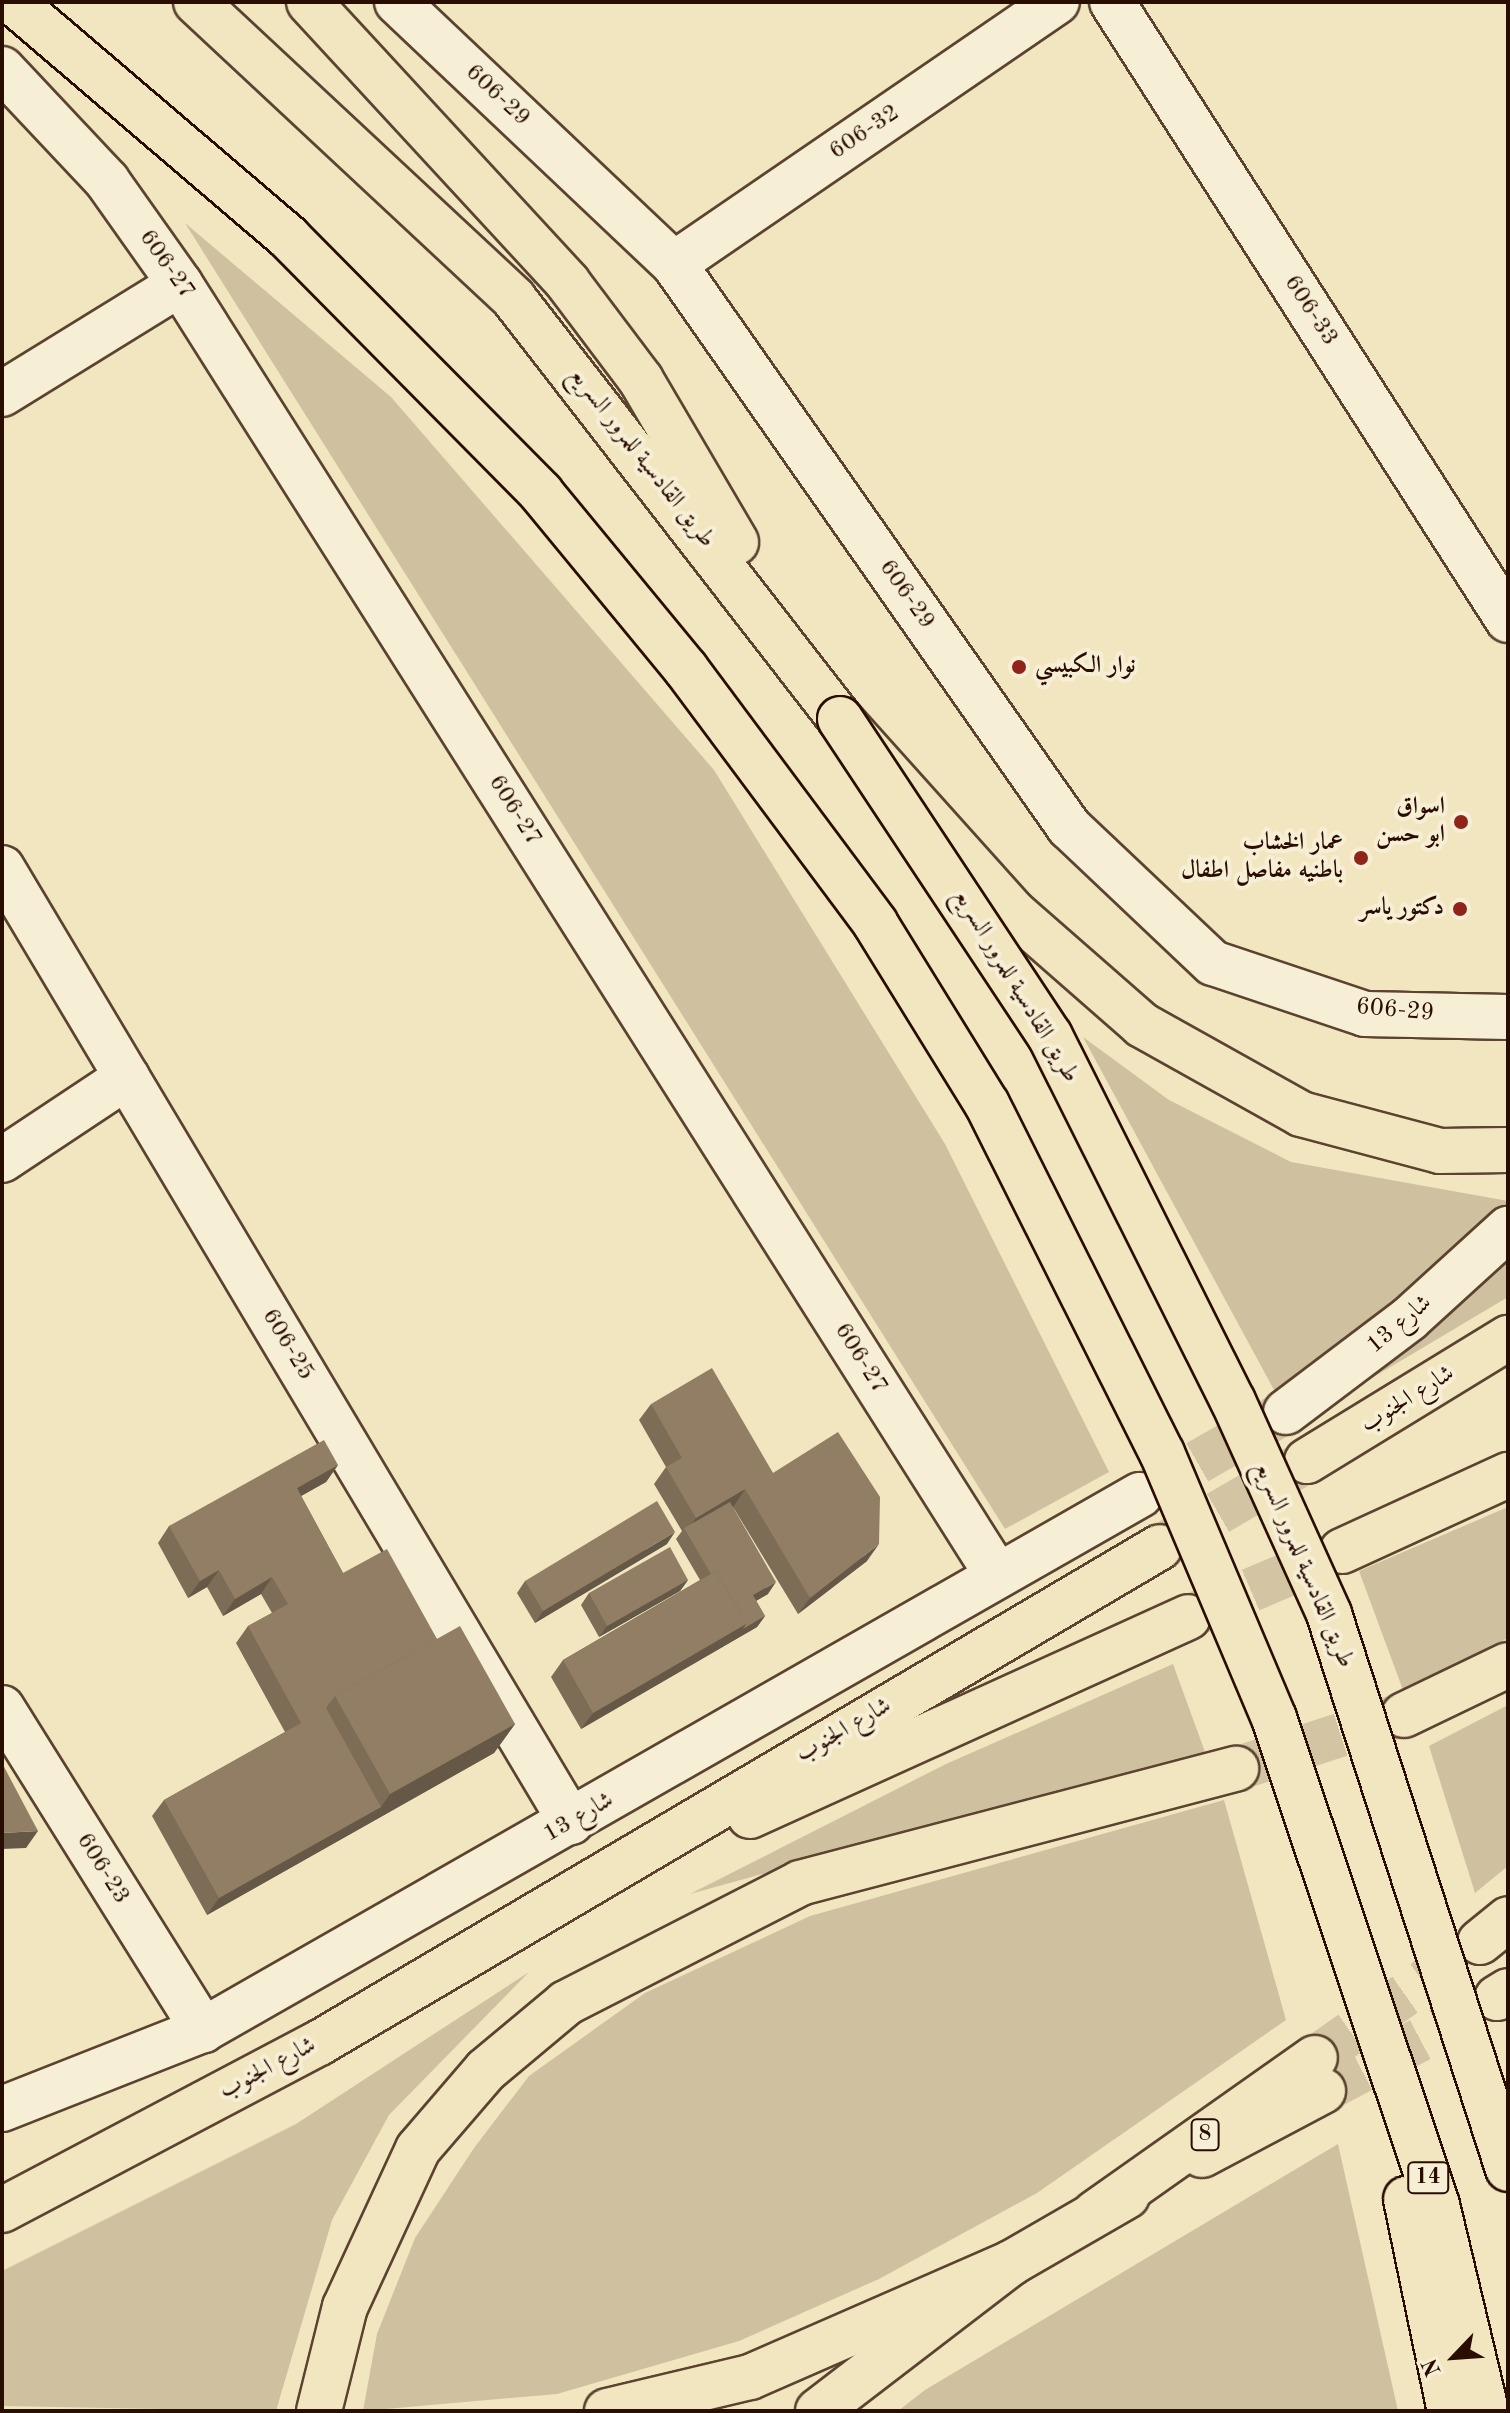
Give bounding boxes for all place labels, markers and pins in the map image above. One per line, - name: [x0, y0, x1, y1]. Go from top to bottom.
- place label: نوار الكبيسي: [1035, 653, 1136, 681]
- marker: نوار الكبيسي: [1010, 658, 1028, 676]
- place label: اسواق ابو حسن: [1376, 794, 1445, 850]
- marker: اسواق ابو حسن: [1452, 813, 1470, 831]
- place label: عمار الخشاب باطنيه مفاصل اطفال: [1181, 830, 1343, 886]
- marker: عمار الخشاب باطنيه مفاصل اطفال: [1350, 847, 1372, 869]
- place label: دكتور ياسر: [1360, 895, 1444, 923]
- marker: دكتور ياسر: [1451, 900, 1469, 918]

